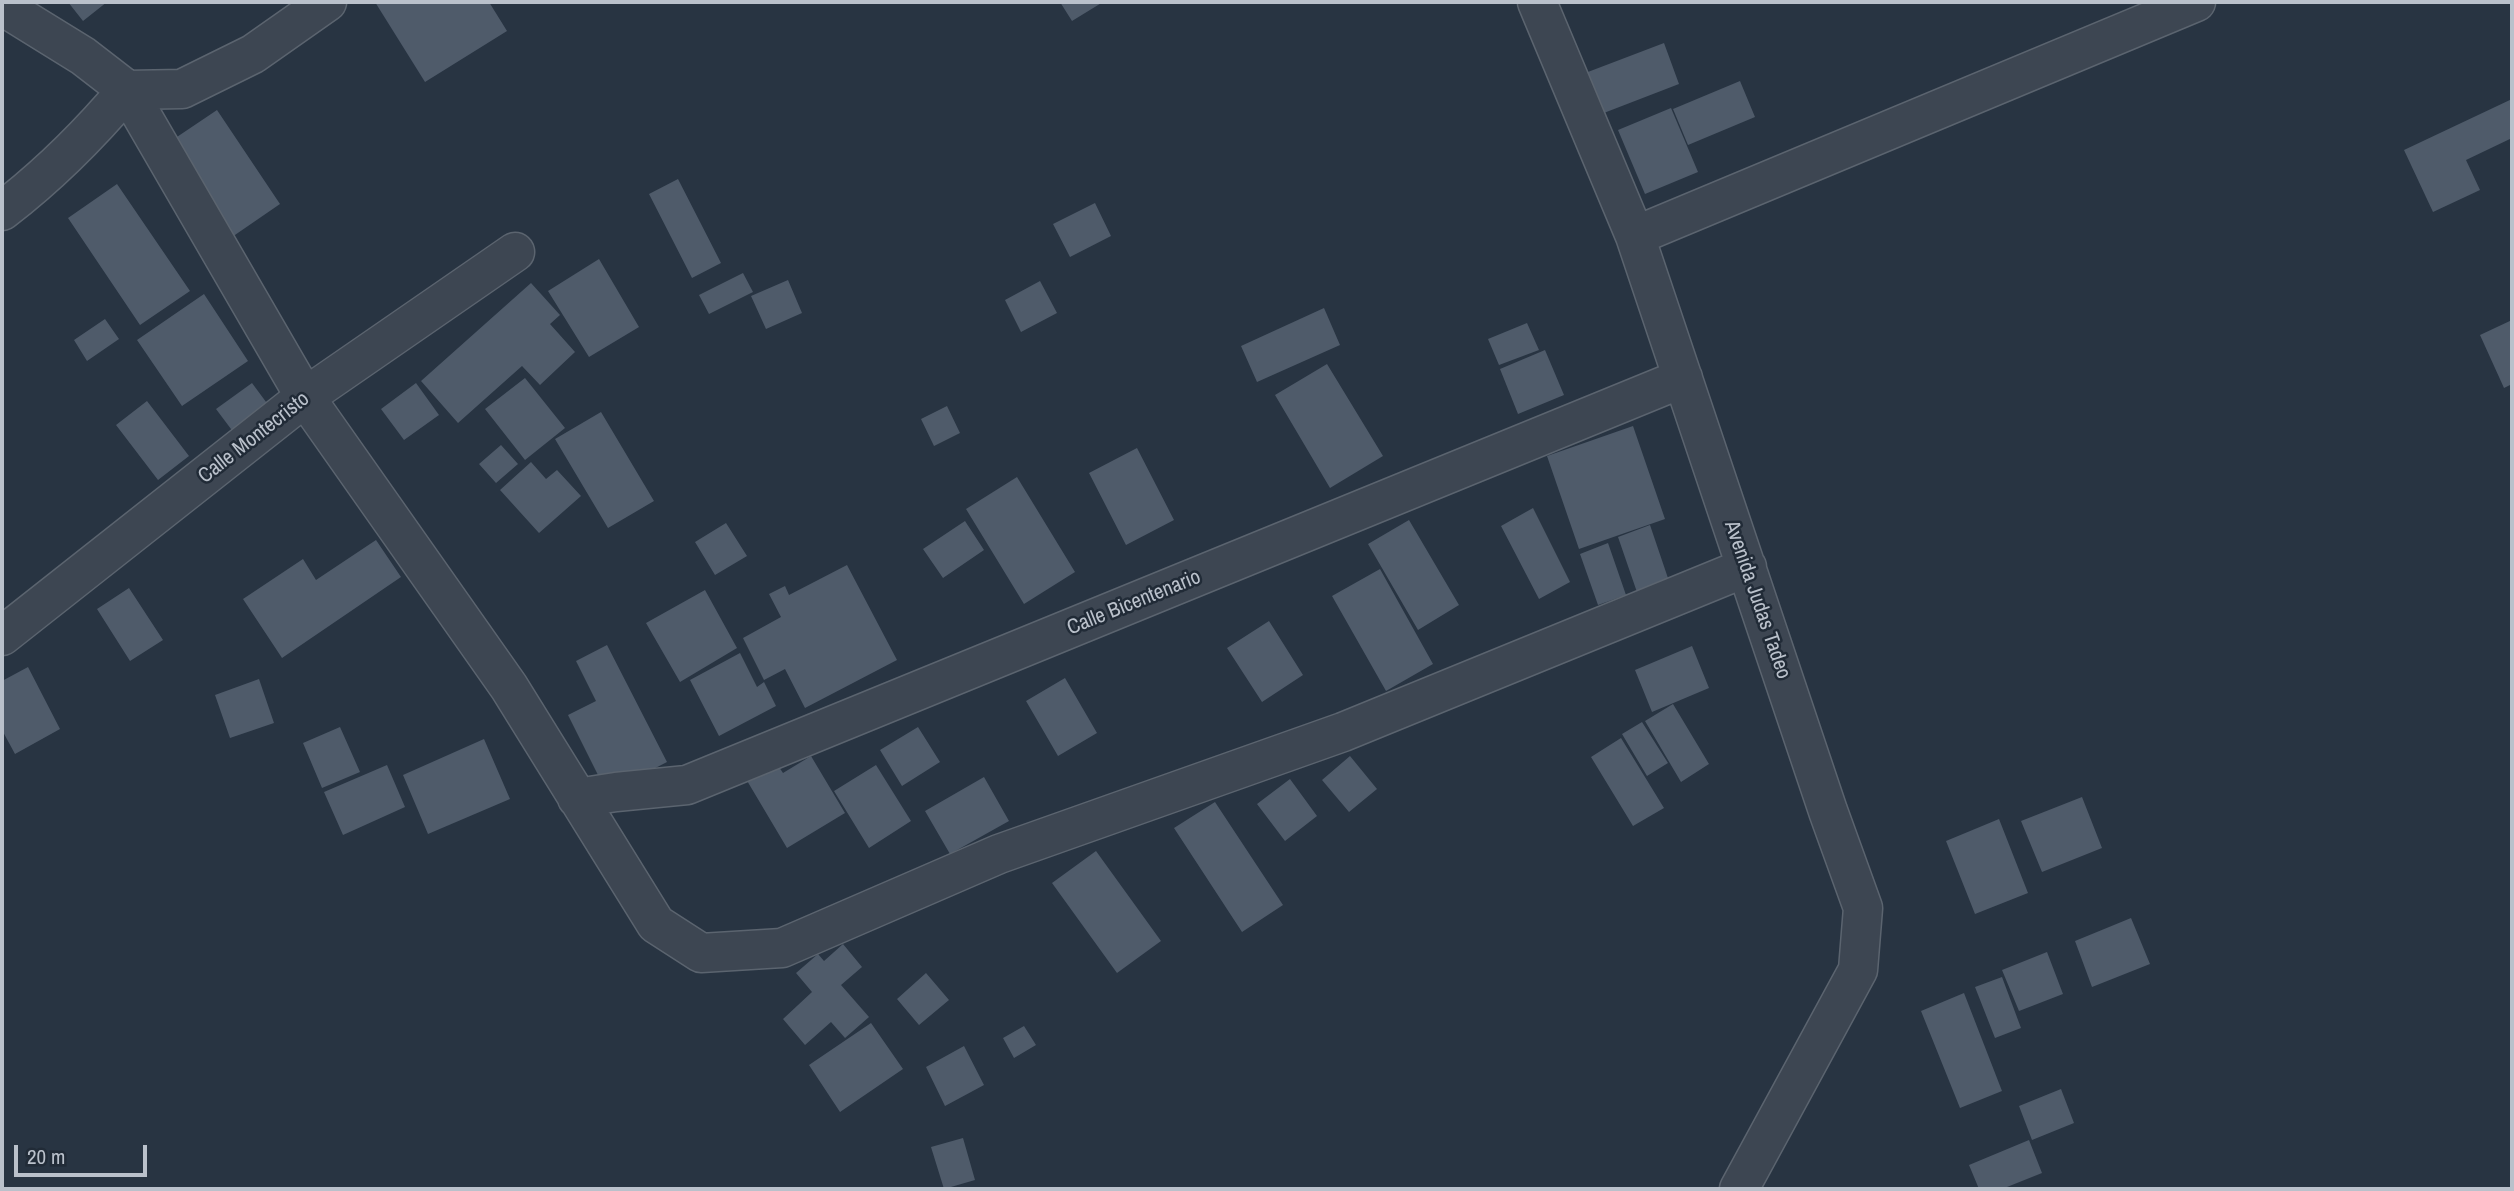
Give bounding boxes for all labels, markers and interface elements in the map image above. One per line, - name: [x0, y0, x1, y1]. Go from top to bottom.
- street label: Calle Montecristo: [193, 387, 315, 489]
- street label: Avenida Judas Tadeo: [1718, 518, 1796, 682]
- street label: Calle Bicentenario: [1064, 565, 1204, 641]
- scale bar: [18, 1132, 150, 1176]
- text: 20 m: [27, 1142, 65, 1171]

